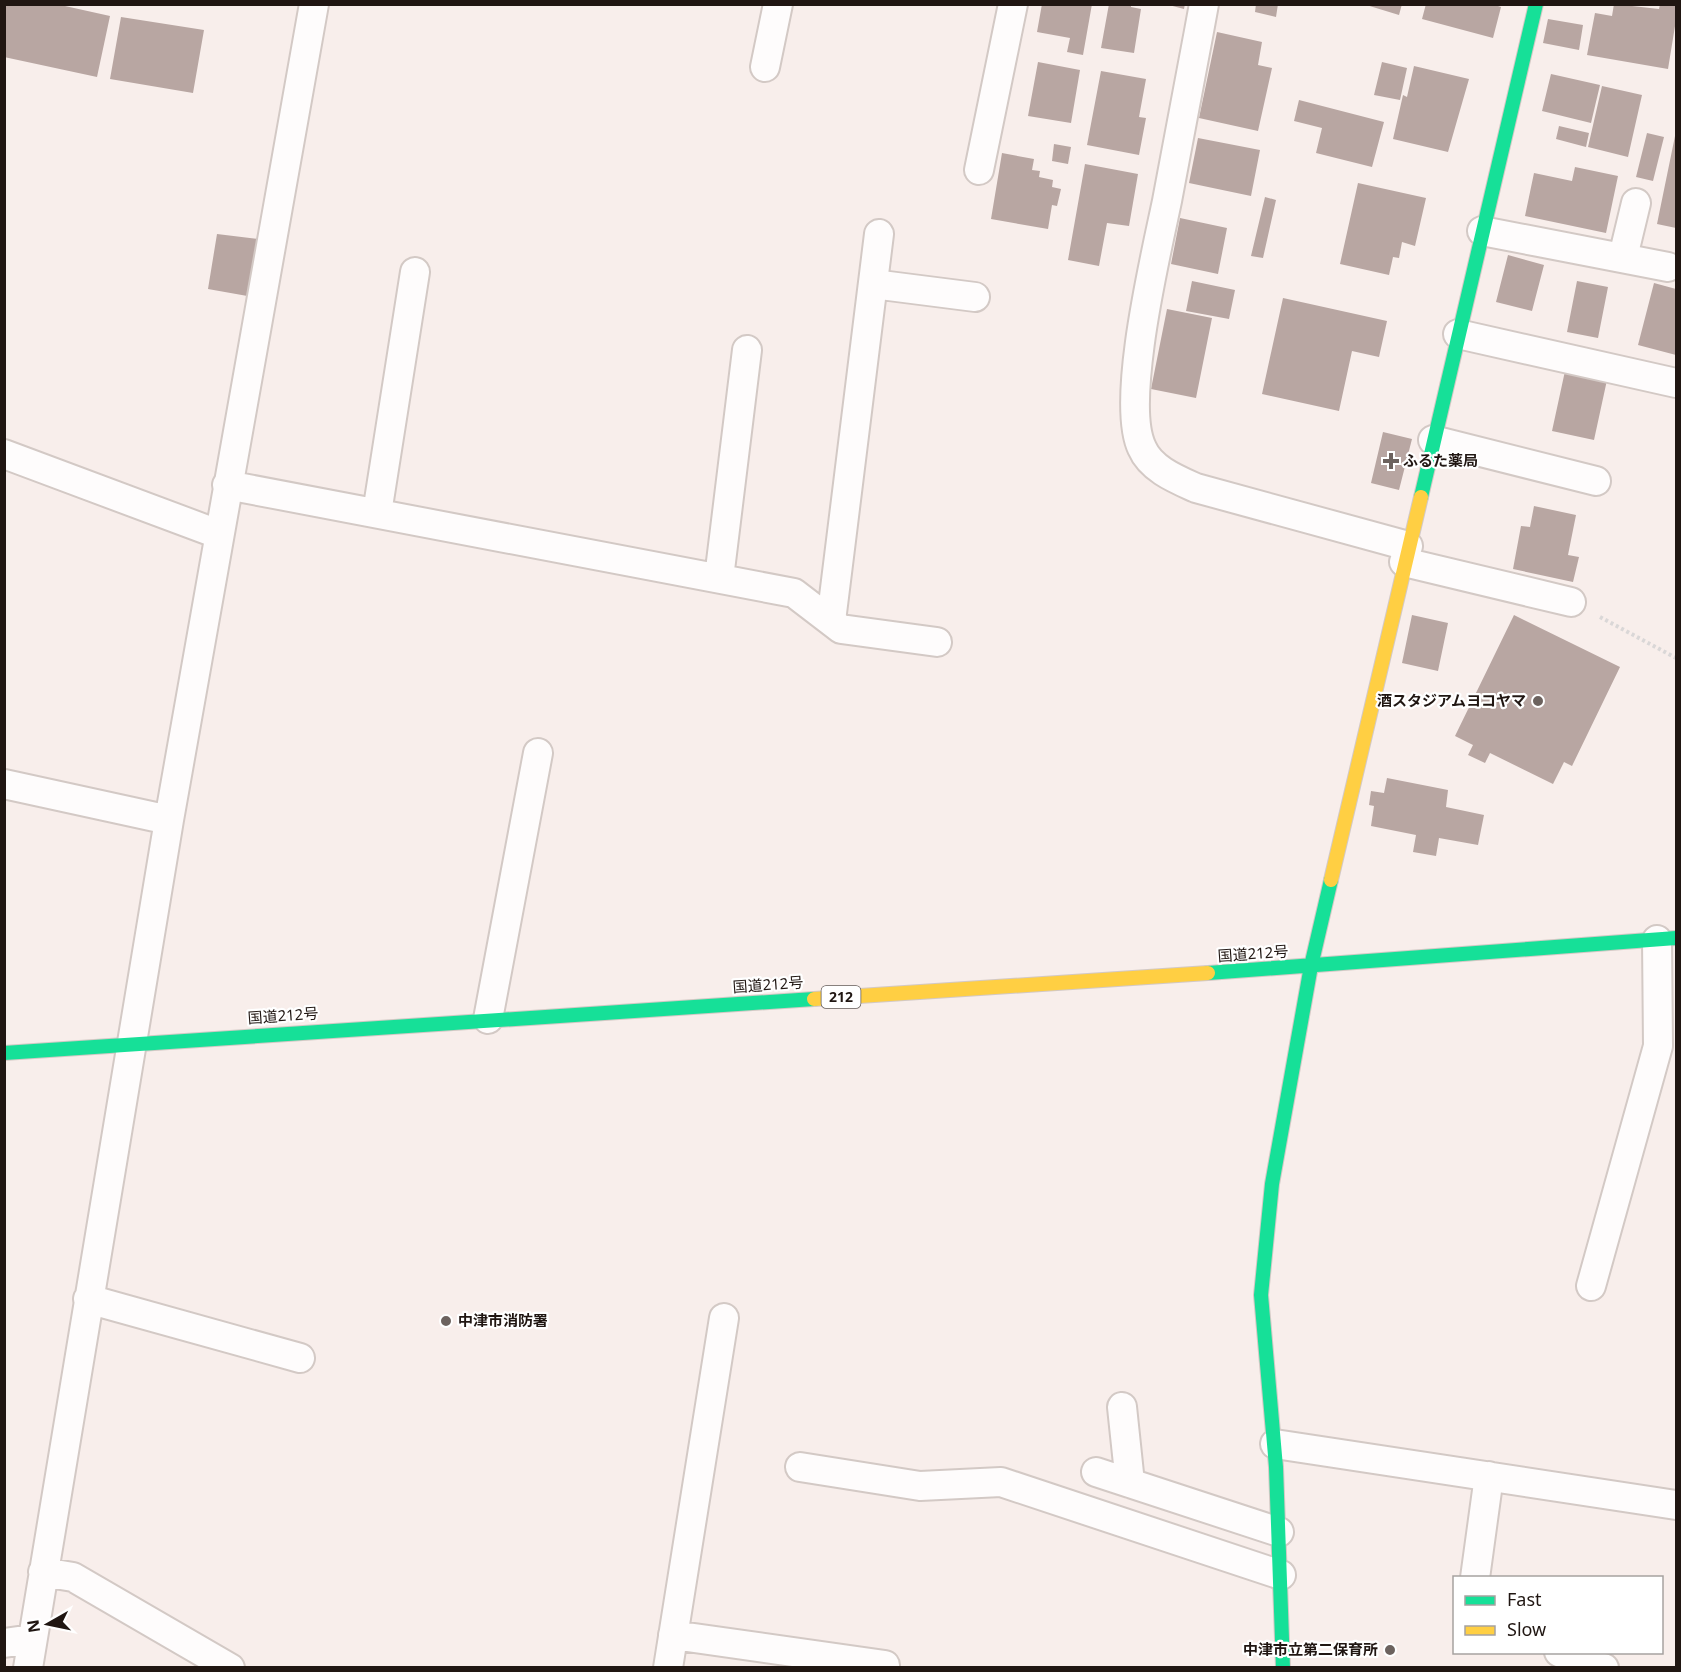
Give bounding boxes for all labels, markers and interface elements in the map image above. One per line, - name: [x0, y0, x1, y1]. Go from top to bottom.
- place label: ふるた薬局: [1403, 450, 1478, 470]
- marker: ふるた薬局: [1384, 454, 1398, 468]
- place label: 酒スタジアムヨコヤマ: [1377, 690, 1526, 710]
- marker: 酒スタジアムヨコヤマ: [1531, 694, 1545, 708]
- street label: 国道212号: [1217, 941, 1289, 965]
- street label: 国道212号: [732, 972, 804, 996]
- road number: 212: [822, 986, 860, 1008]
- street label: 国道212号: [247, 1003, 319, 1027]
- place label: 中津市消防署: [458, 1310, 548, 1330]
- marker: 中津市消防署: [439, 1314, 453, 1328]
- legend: [1453, 1576, 1663, 1654]
- text: Fast: [1507, 1587, 1542, 1611]
- north arrow: [18, 1594, 78, 1654]
- text: Slow: [1507, 1617, 1546, 1641]
- text: N: [21, 1618, 45, 1634]
- place label: 中津市立第二保育所: [1243, 1639, 1378, 1659]
- marker: 中津市立第二保育所: [1383, 1643, 1397, 1657]

